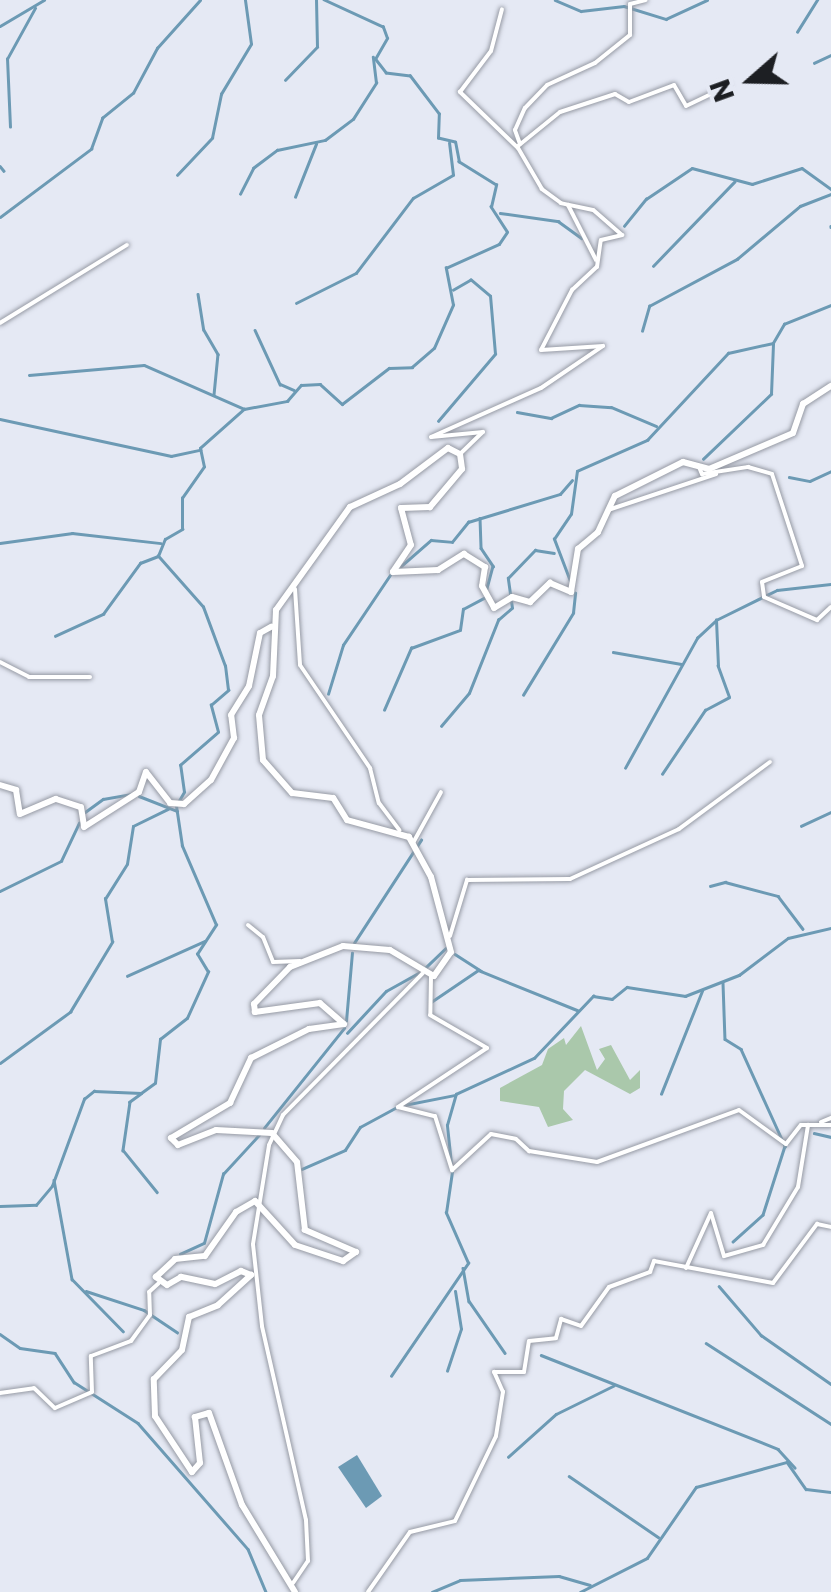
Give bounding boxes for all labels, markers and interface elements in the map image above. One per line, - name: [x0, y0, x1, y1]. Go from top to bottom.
- north arrow: [701, 30, 801, 130]
- text: N: [700, 74, 744, 107]

